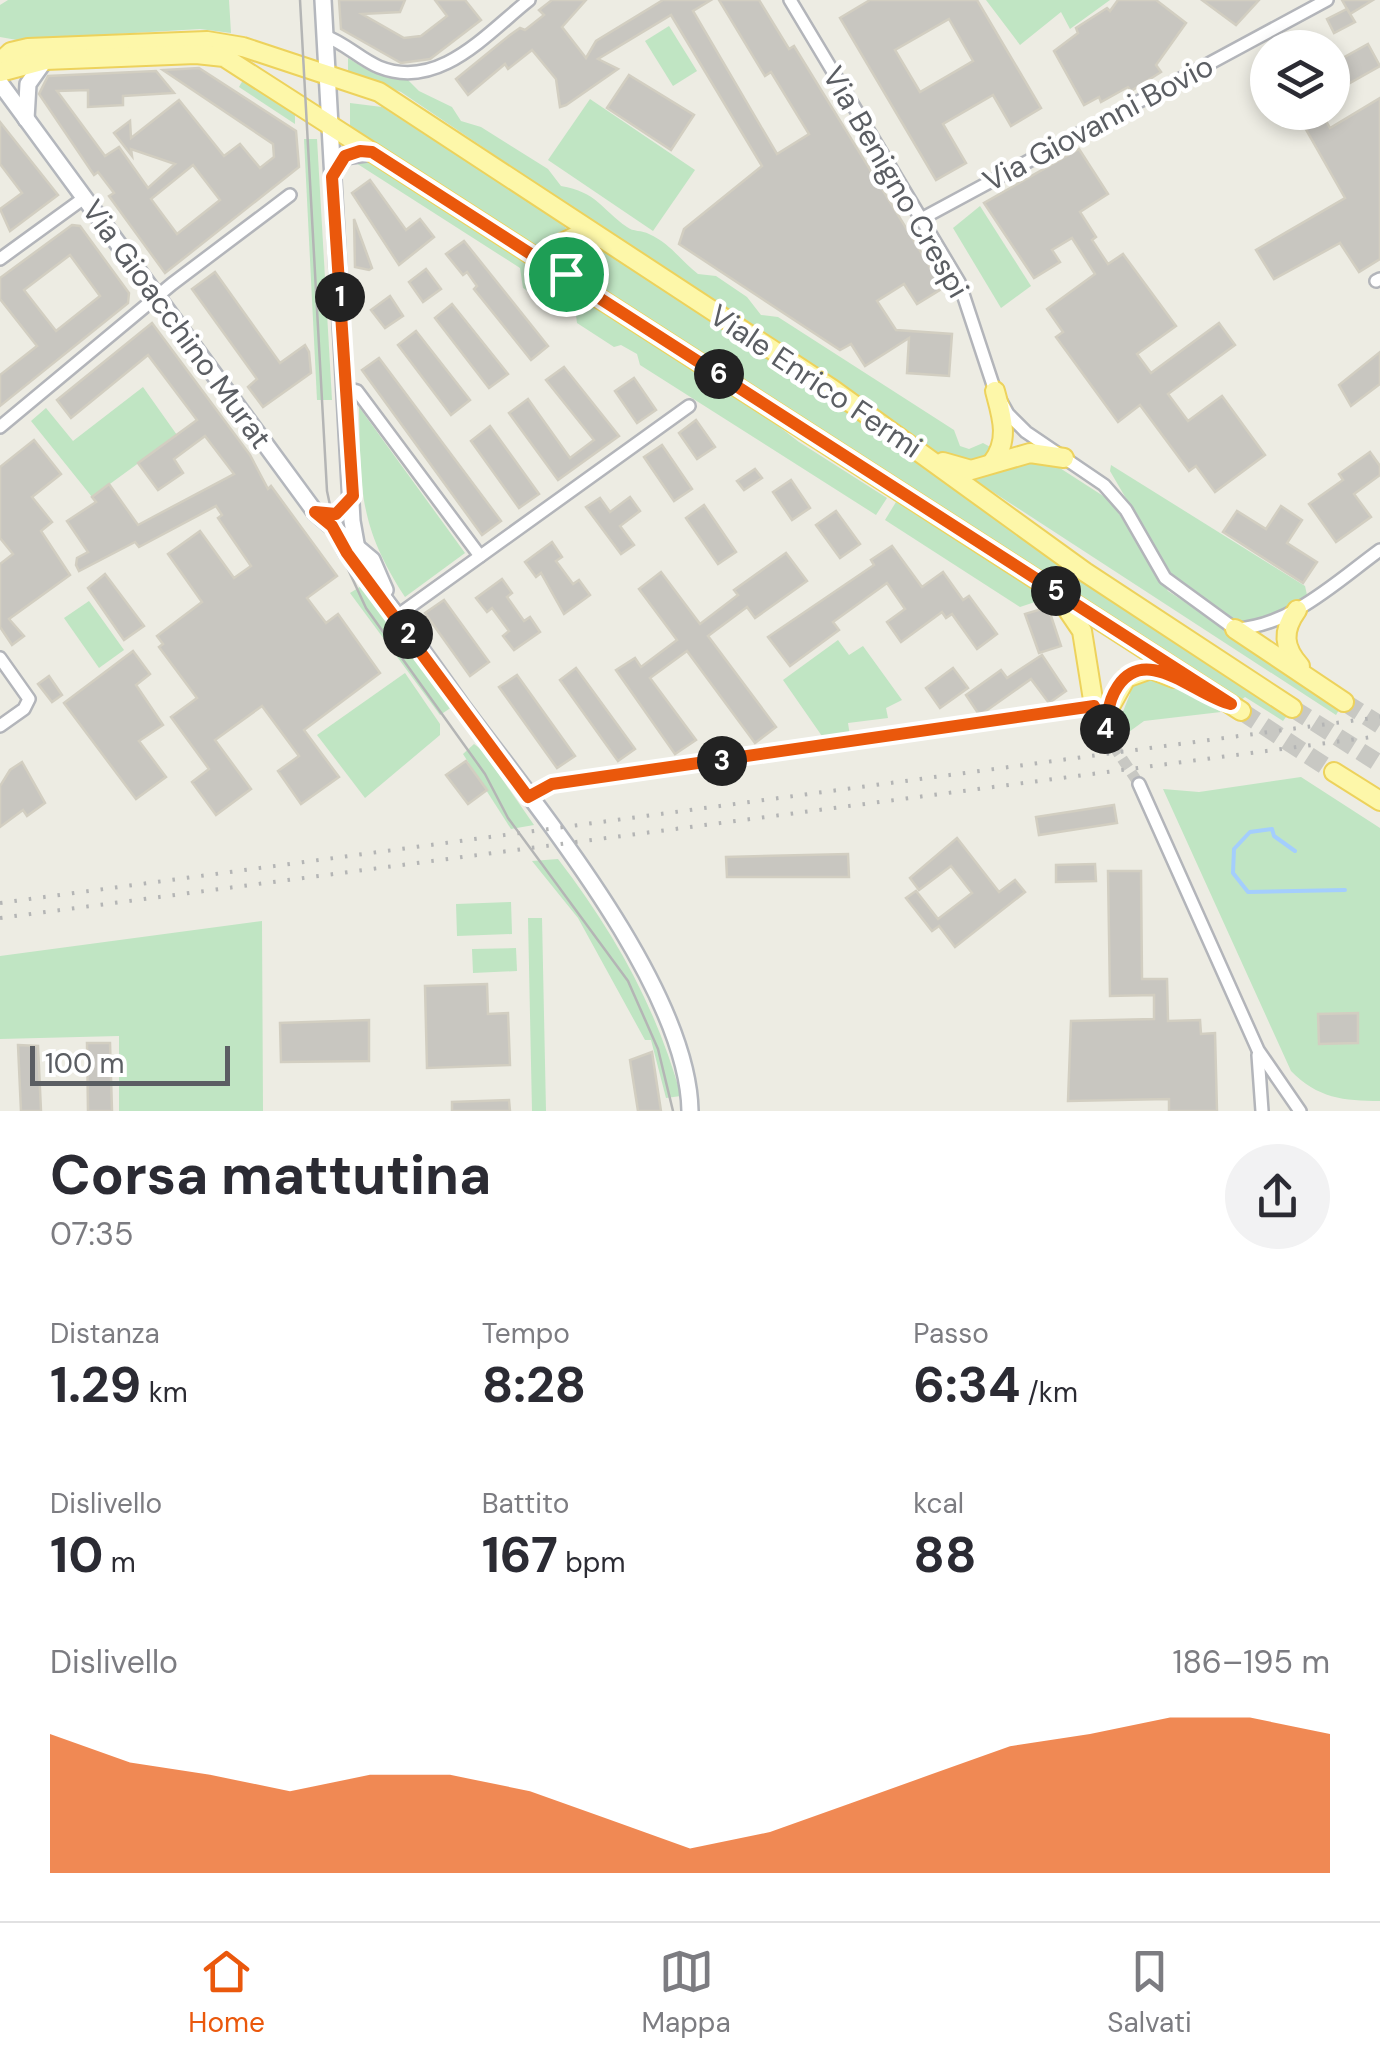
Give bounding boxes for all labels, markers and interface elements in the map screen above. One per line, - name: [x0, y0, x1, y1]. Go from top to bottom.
- map controls: [1250, 30, 1350, 130]
- button: layers: [1250, 30, 1350, 130]
- street label: Via Giovanni Bovio: [976, 46, 1220, 200]
- street label: Via Benigno Crespi: [814, 59, 978, 305]
- street label: Via Gioacchino Murat: [73, 192, 281, 456]
- pin: [524, 232, 609, 317]
- icon: arrive: [539, 247, 594, 302]
- pin: 1: [315, 272, 365, 322]
- text: 1: [335, 278, 345, 315]
- street label: Viale Enrico Fermi: [702, 295, 930, 467]
- pin: 6: [694, 349, 744, 399]
- text: 6: [710, 355, 728, 392]
- pin: 5: [1031, 566, 1081, 616]
- text: 5: [1047, 572, 1065, 609]
- pin: 2: [383, 609, 433, 659]
- text: 2: [400, 615, 416, 652]
- pin: 4: [1080, 704, 1130, 754]
- text: 4: [1096, 710, 1114, 747]
- pin: 3: [697, 736, 747, 786]
- text: 3: [714, 742, 730, 779]
- scale bar: [30, 1041, 230, 1086]
- text: 100 m: [45, 1045, 124, 1082]
- text: Corsa mattutina: [50, 1139, 491, 1211]
- button: share: [1225, 1144, 1330, 1249]
- text: 07:35: [50, 1213, 133, 1255]
- text: Distanza: [50, 1315, 160, 1352]
- text: Tempo: [482, 1315, 570, 1352]
- text: Passo: [913, 1315, 989, 1352]
- text: 1.29: [50, 1352, 141, 1418]
- text: 8:28: [482, 1352, 586, 1418]
- text: 6:34: [913, 1352, 1020, 1418]
- text: km: [141, 1374, 188, 1411]
- text: /km: [1020, 1374, 1078, 1411]
- text: Dislivello: [50, 1485, 162, 1522]
- text: Battito: [482, 1485, 569, 1522]
- text: kcal: [913, 1485, 964, 1522]
- text: 10: [50, 1522, 103, 1588]
- text: 167: [482, 1522, 558, 1588]
- text: 88: [913, 1522, 977, 1588]
- text: m: [103, 1544, 136, 1581]
- text: bpm: [558, 1544, 625, 1581]
- text: Dislivello: [50, 1641, 178, 1683]
- text: 186–195 m: [1172, 1641, 1330, 1683]
- tab: Home: [188, 1944, 265, 2041]
- tab: Mappa: [642, 1944, 731, 2041]
- tab: Salvati: [1107, 1944, 1192, 2041]

